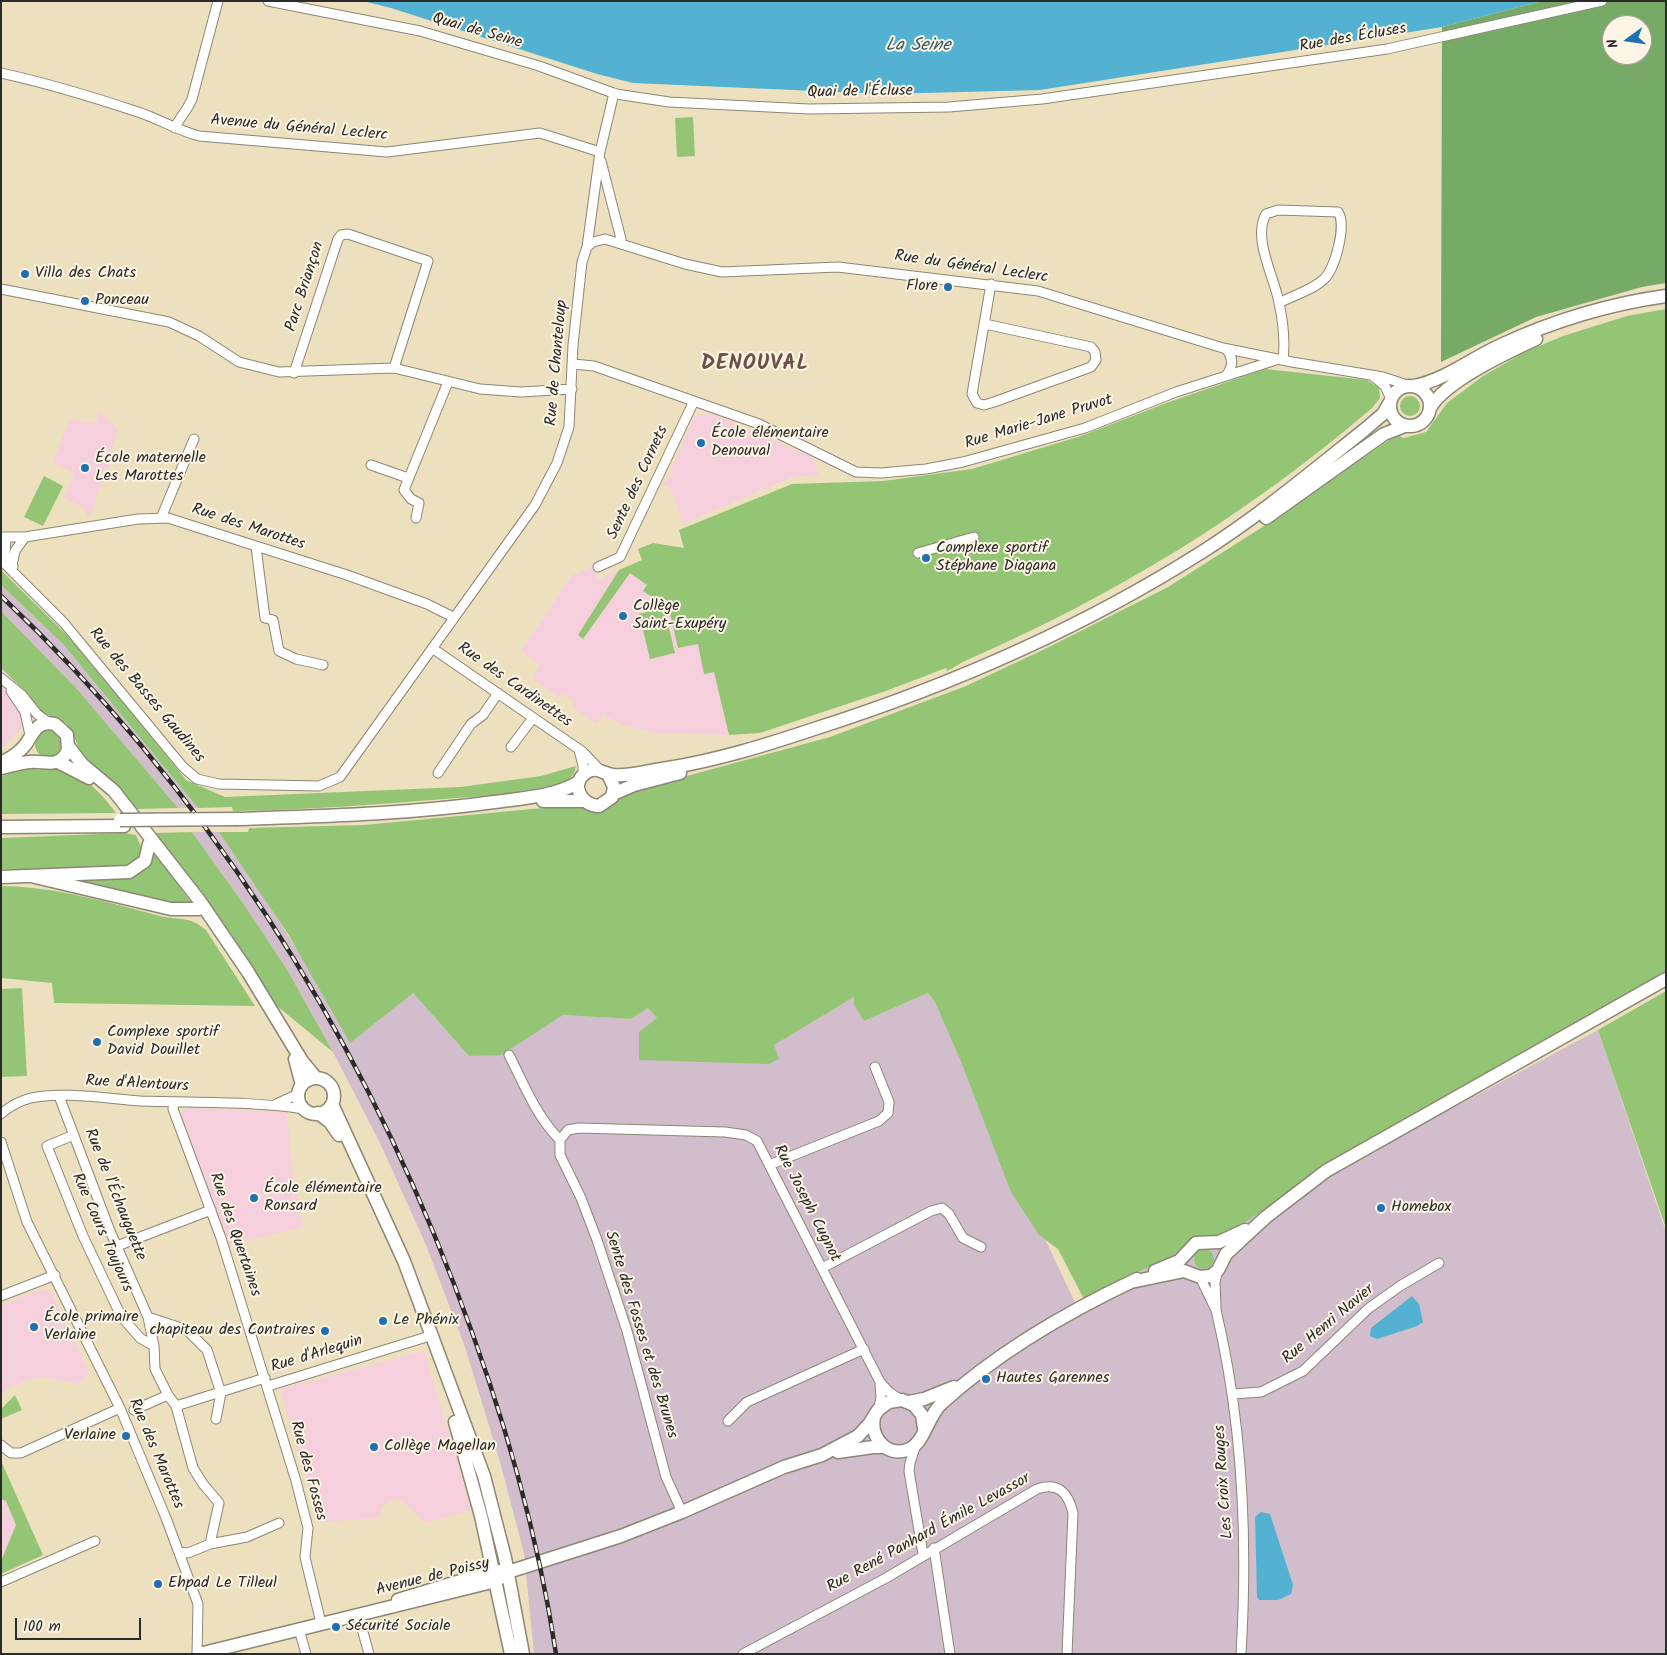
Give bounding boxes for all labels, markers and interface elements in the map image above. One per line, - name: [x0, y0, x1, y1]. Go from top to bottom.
- street label: Quai de Seine: [430, 10, 524, 54]
- north arrow: [1602, 15, 1652, 65]
- street label: Rue des Écluses: [1298, 20, 1408, 58]
- water label: La Seine: [885, 36, 951, 58]
- text: N: [1602, 36, 1625, 50]
- street label: Quai de l'Écluse: [807, 82, 913, 104]
- street label: Avenue du Général Leclerc: [210, 112, 388, 146]
- street label: Parc Briançon: [282, 240, 330, 334]
- street label: Rue du Général Leclerc: [893, 248, 1049, 288]
- place label: Villa des Chats: [35, 264, 136, 284]
- marker: Villa des Chats: [19, 268, 31, 280]
- place label: Flore: [906, 277, 938, 297]
- marker: Flore: [942, 281, 954, 293]
- place label: Ponceau: [95, 291, 149, 311]
- marker: Ponceau: [79, 295, 91, 307]
- street label: Rue de Chanteloup: [543, 299, 573, 427]
- district label: DENOUVAL: [700, 352, 810, 378]
- street label: Rue Marie-Jane Pruvot: [963, 391, 1115, 455]
- street label: Sente des Cornets: [604, 423, 674, 543]
- place label: École élémentaire Denouval: [711, 424, 829, 462]
- marker: École élémentaire Denouval: [695, 437, 707, 449]
- place label: École maternelle Les Marottes: [95, 449, 206, 487]
- marker: École maternelle Les Marottes: [79, 462, 91, 474]
- street label: Rue des Marottes: [189, 501, 307, 555]
- place label: Complexe sportif Stéphane Diagana: [936, 539, 1056, 577]
- marker: Complexe sportif Stéphane Diagana: [920, 552, 932, 564]
- place label: Collège Saint-Exupéry: [633, 597, 726, 635]
- marker: Collège Saint-Exupéry: [617, 610, 629, 622]
- street label: Rue des Basses Gaudines: [84, 625, 208, 767]
- street label: Rue des Cardinettes: [453, 639, 575, 733]
- place label: Complexe sportif David Douillet: [107, 1023, 219, 1061]
- marker: Complexe sportif David Douillet: [91, 1036, 103, 1048]
- street label: Rue d'Alentours: [85, 1073, 189, 1097]
- street label: Rue de l'Échauguette: [79, 1126, 149, 1264]
- street label: Rue Joseph Cugnot: [768, 1142, 844, 1266]
- street label: Rue Cours Toujours: [66, 1170, 136, 1296]
- street label: Rue des Quertaines: [204, 1171, 264, 1299]
- place label: École élémentaire Ronsard: [264, 1179, 382, 1217]
- marker: École élémentaire Ronsard: [248, 1192, 260, 1204]
- place label: Homebox: [1391, 1198, 1451, 1218]
- marker: Homebox: [1375, 1202, 1387, 1214]
- street label: Sente des Fosses et des Brunes: [599, 1229, 681, 1441]
- street label: Rue Henri Navier: [1279, 1281, 1379, 1369]
- place label: École primaire Verlaine: [44, 1308, 139, 1346]
- place label: Le Phénix: [393, 1311, 459, 1331]
- marker: Le Phénix: [377, 1315, 389, 1327]
- marker: École primaire Verlaine: [28, 1321, 40, 1333]
- place label: chapiteau des Contraires: [149, 1321, 315, 1341]
- marker: chapiteau des Contraires: [319, 1325, 331, 1337]
- street label: Rue d'Arlequin: [269, 1332, 365, 1378]
- place label: Hautes Garennes: [996, 1369, 1109, 1389]
- marker: Hautes Garennes: [980, 1373, 992, 1385]
- street label: Rue des Marottes: [123, 1396, 187, 1512]
- street label: Rue des Fosses: [284, 1419, 330, 1523]
- street label: Les Croix Rouges: [1211, 1424, 1239, 1540]
- place label: Verlaine: [64, 1426, 116, 1446]
- marker: Verlaine: [120, 1430, 132, 1442]
- place label: Collège Magellan: [384, 1437, 496, 1457]
- marker: Collège Magellan: [368, 1441, 380, 1453]
- street label: Rue René Panhard Émile Levassor: [824, 1470, 1034, 1598]
- street label: Avenue de Poissy: [374, 1555, 492, 1601]
- place label: Ehpad Le Tilleul: [168, 1574, 277, 1594]
- marker: Ehpad Le Tilleul: [152, 1578, 164, 1590]
- scale bar: [18, 1608, 144, 1640]
- text: 100 m: [23, 1615, 61, 1639]
- place label: Sécurité Sociale: [346, 1617, 450, 1637]
- marker: Sécurité Sociale: [330, 1621, 342, 1633]

